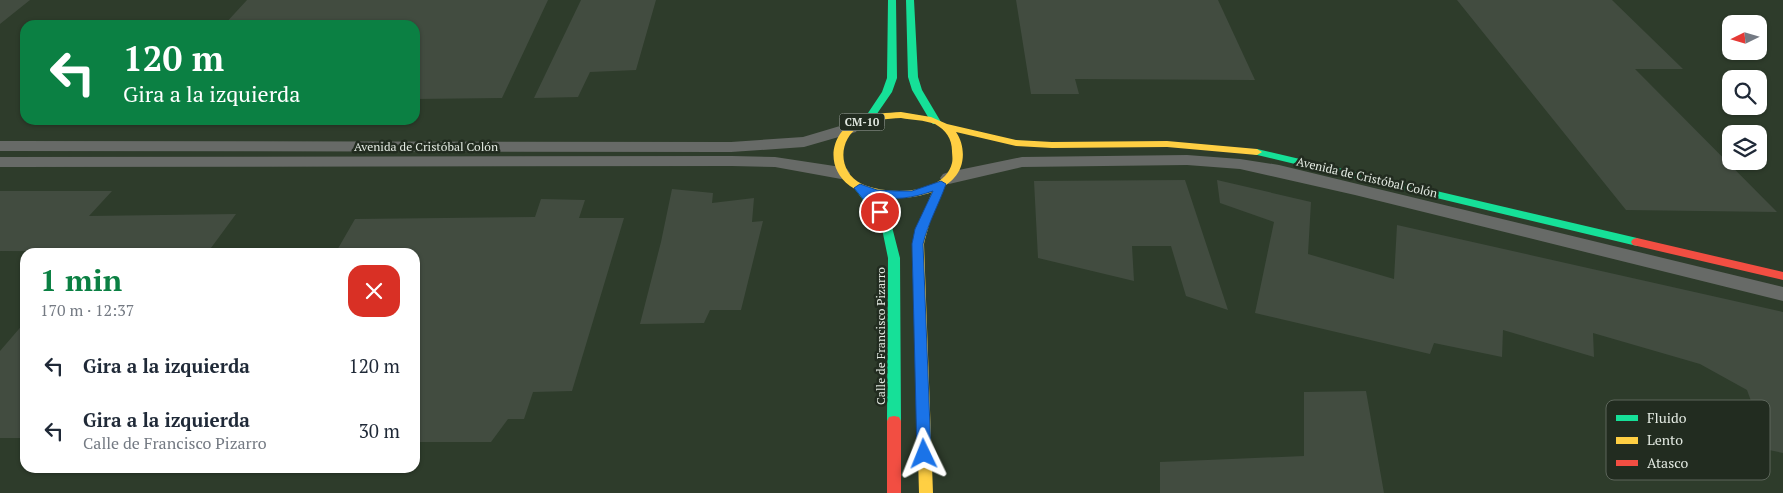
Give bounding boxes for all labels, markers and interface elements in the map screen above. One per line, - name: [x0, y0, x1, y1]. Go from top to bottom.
- north arrow: [1722, 15, 1768, 60]
- map controls: [1722, 15, 1767, 170]
- text: 120 m: [123, 35, 224, 81]
- icon: left: [40, 40, 105, 105]
- button: search: [1722, 70, 1767, 115]
- text: Gira a la izquierda: [123, 79, 300, 108]
- road number: CM-10: [840, 114, 884, 130]
- button: layers: [1722, 125, 1767, 170]
- street label: Avenida de Cristóbal Colón: [354, 139, 498, 154]
- street label: Avenida de Cristóbal Colón: [1295, 153, 1439, 201]
- pin: [859, 191, 901, 233]
- icon: arrive: [866, 198, 894, 226]
- text: 1 min: [40, 260, 122, 300]
- button: close: [348, 265, 400, 317]
- street label: Calle de Francisco Pizarro: [873, 267, 888, 405]
- text: 170 m · 12:37: [40, 299, 134, 321]
- icon: left: [40, 352, 68, 380]
- text: Gira a la izquierda: [83, 353, 250, 378]
- text: 120 m: [349, 353, 400, 378]
- legend: [1606, 400, 1770, 480]
- text: Gira a la izquierda: [83, 407, 250, 432]
- text: Fluido: [1647, 408, 1687, 427]
- icon: left: [40, 417, 68, 445]
- text: 30 m: [359, 418, 400, 443]
- position arrow: [897, 427, 949, 479]
- text: Lento: [1647, 430, 1683, 449]
- text: Calle de Francisco Pizarro: [83, 432, 267, 454]
- text: Atasco: [1647, 453, 1688, 472]

